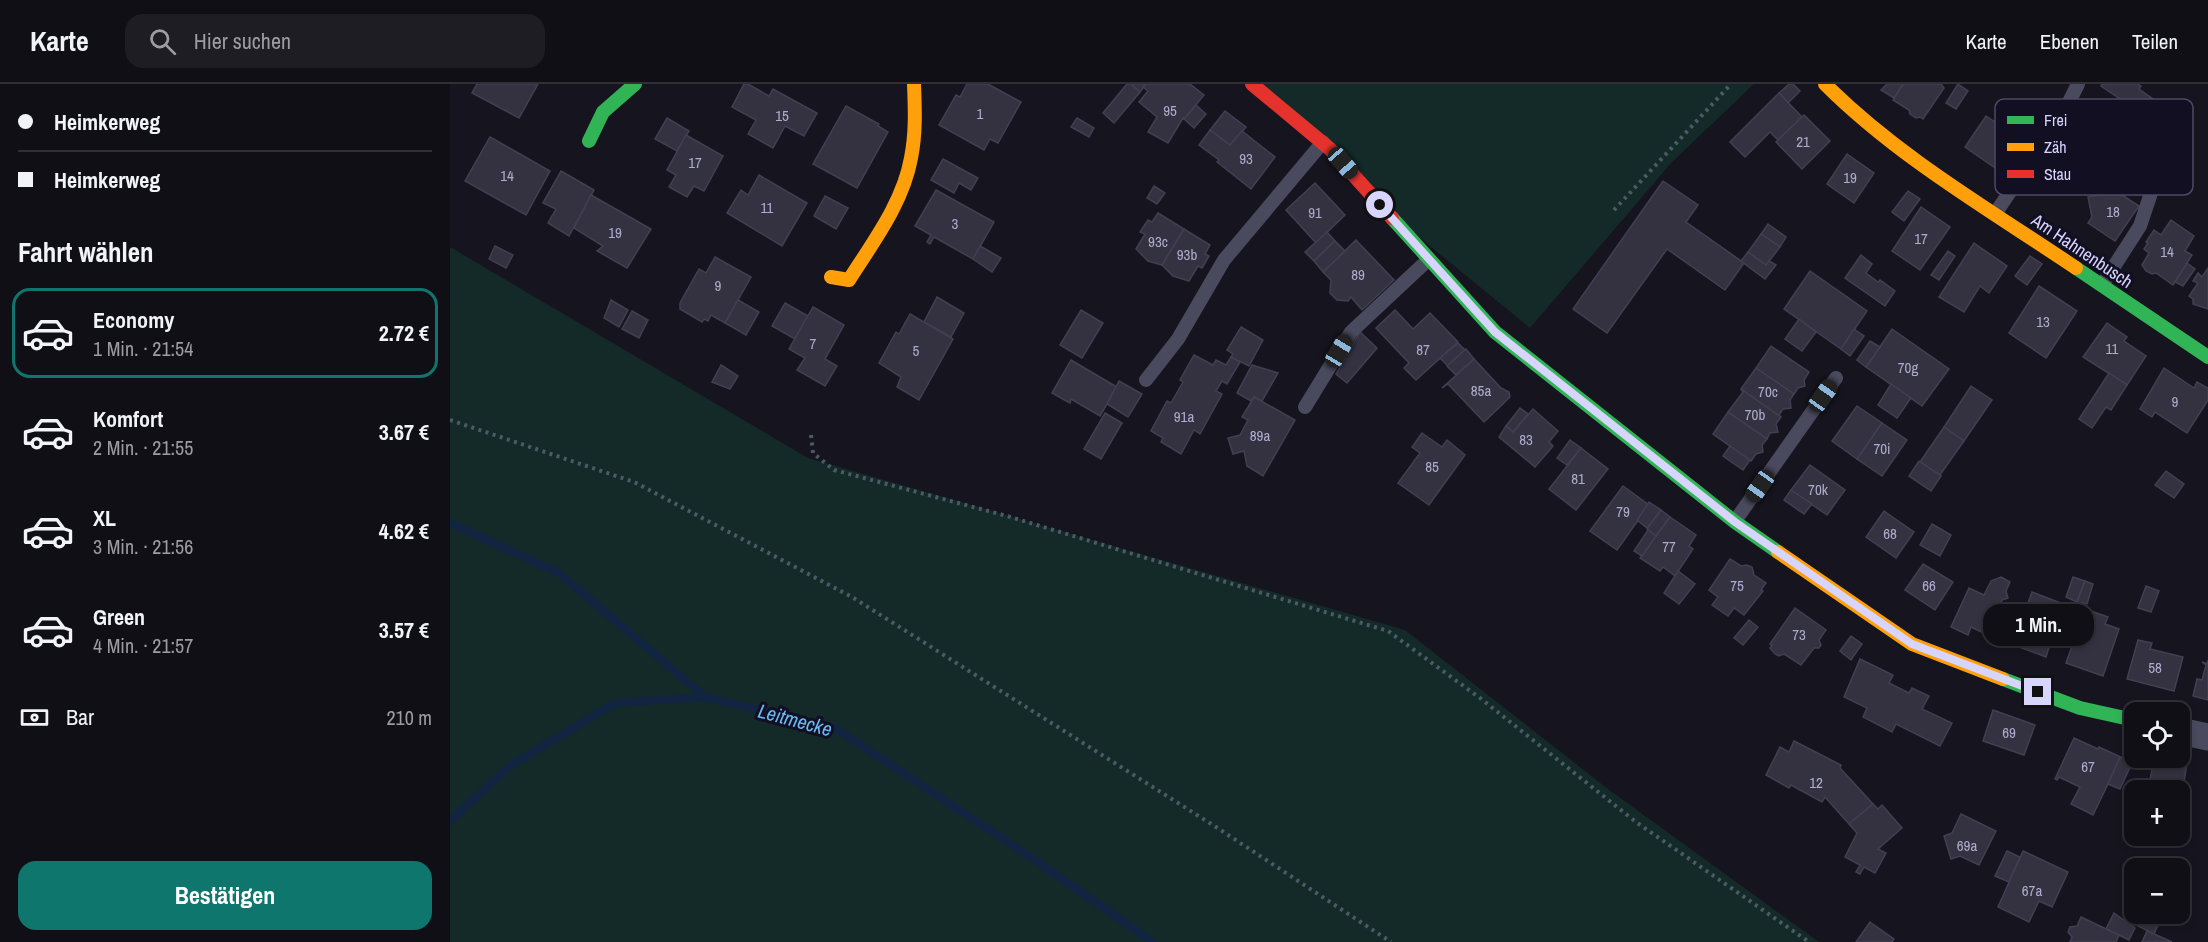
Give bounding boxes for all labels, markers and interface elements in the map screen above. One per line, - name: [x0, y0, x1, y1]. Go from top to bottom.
- search box: [125, 14, 545, 68]
- text: Karte: [30, 22, 89, 60]
- icon: search: [146, 25, 179, 58]
- text: Hier suchen: [194, 26, 291, 56]
- text: Karte: [1966, 27, 2007, 56]
- text: Ebenen: [2040, 27, 2099, 56]
- text: Teilen: [2132, 27, 2178, 56]
- legend: [1995, 99, 2193, 195]
- house number: 95: [1163, 100, 1177, 121]
- house number: 1: [977, 103, 984, 124]
- house number: 15: [775, 105, 789, 126]
- text: Heimkerweg: [54, 107, 160, 137]
- text: Frei: [2044, 109, 2067, 131]
- house number: 21: [1796, 131, 1810, 152]
- text: Zäh: [2044, 136, 2067, 158]
- car: [1324, 144, 1362, 182]
- house number: 93: [1239, 148, 1253, 169]
- house number: 17: [688, 152, 702, 173]
- text: Stau: [2044, 163, 2071, 185]
- text: Heimkerweg: [54, 165, 160, 195]
- house number: 14: [500, 165, 514, 186]
- house number: 19: [1843, 167, 1857, 188]
- route start: [1366, 191, 1393, 218]
- house number: 11: [761, 197, 774, 218]
- house number: 18: [2106, 201, 2120, 222]
- house number: 91: [1308, 202, 1322, 223]
- street label: Am Hahnenbusch: [2026, 207, 2138, 294]
- house number: 3: [952, 213, 959, 234]
- house number: 19: [608, 222, 622, 243]
- house number: 17: [1914, 228, 1928, 249]
- house number: 93c: [1148, 231, 1168, 252]
- text: Fahrt wählen: [18, 234, 154, 270]
- house number: 14: [2160, 241, 2174, 262]
- house number: 93b: [1177, 244, 1197, 265]
- house number: 89: [1351, 264, 1365, 285]
- house number: 9: [715, 275, 722, 296]
- text: Economy: [93, 305, 174, 335]
- icon: car: [21, 306, 75, 360]
- house number: 13: [2036, 311, 2050, 332]
- text: 2.72 €: [379, 318, 429, 348]
- car: [1322, 331, 1356, 371]
- house number: 7: [810, 333, 817, 354]
- text: 1 Min. · 21:54: [93, 335, 193, 362]
- house number: 11: [2106, 338, 2119, 359]
- house number: 87: [1416, 339, 1430, 360]
- house number: 5: [913, 340, 920, 361]
- house number: 70g: [1898, 357, 1918, 378]
- car: [1805, 376, 1841, 416]
- house number: 85a: [1471, 380, 1491, 401]
- house number: 70c: [1758, 381, 1778, 402]
- house number: 9: [2172, 391, 2179, 412]
- text: Komfort: [93, 404, 163, 434]
- house number: 70b: [1745, 404, 1765, 425]
- icon: car: [21, 405, 75, 459]
- house number: 91a: [1174, 406, 1194, 427]
- text: 3.67 €: [379, 417, 429, 447]
- house number: 89a: [1250, 425, 1270, 446]
- house number: 83: [1519, 429, 1533, 450]
- text: 2 Min. · 21:55: [93, 434, 193, 461]
- house number: 70i: [1873, 438, 1891, 459]
- house number: 85: [1425, 456, 1439, 477]
- car: [1742, 466, 1778, 506]
- house number: 81: [1571, 468, 1585, 489]
- house number: 70k: [1808, 479, 1829, 500]
- house number: 79: [1616, 501, 1630, 522]
- text: XL: [93, 503, 116, 533]
- icon: car: [21, 504, 75, 558]
- text: 4.62 €: [379, 516, 429, 546]
- house number: 68: [1883, 523, 1897, 544]
- text: 3 Min. · 21:56: [93, 533, 193, 560]
- house number: 77: [1662, 536, 1676, 557]
- house number: 75: [1730, 575, 1744, 596]
- house number: 66: [1922, 575, 1936, 596]
- text: Green: [93, 602, 145, 632]
- icon: car: [21, 603, 75, 657]
- callout: 1 Min.: [1982, 605, 2094, 647]
- text: 1 Min.: [2015, 611, 2062, 638]
- text: 3.57 €: [379, 615, 429, 645]
- house number: 73: [1792, 624, 1806, 645]
- text: 4 Min. · 21:57: [93, 632, 193, 659]
- house number: 58: [2148, 657, 2162, 678]
- route end: [2024, 678, 2051, 705]
- water label: Leitmecke: [755, 697, 835, 742]
- icon: cash: [18, 701, 51, 734]
- text: Bar: [66, 702, 94, 732]
- map controls: [2124, 702, 2190, 924]
- button: locate: [2124, 702, 2190, 768]
- text: 210 m: [386, 704, 432, 731]
- house number: 69: [2002, 722, 2016, 743]
- house number: 67: [2081, 756, 2095, 777]
- house number: 12: [1809, 772, 1823, 793]
- button: +: [2124, 780, 2190, 846]
- house number: 69a: [1957, 835, 1977, 856]
- button: −: [2124, 858, 2190, 924]
- button: Bestätigen: [18, 861, 432, 930]
- house number: 67a: [2022, 880, 2042, 901]

